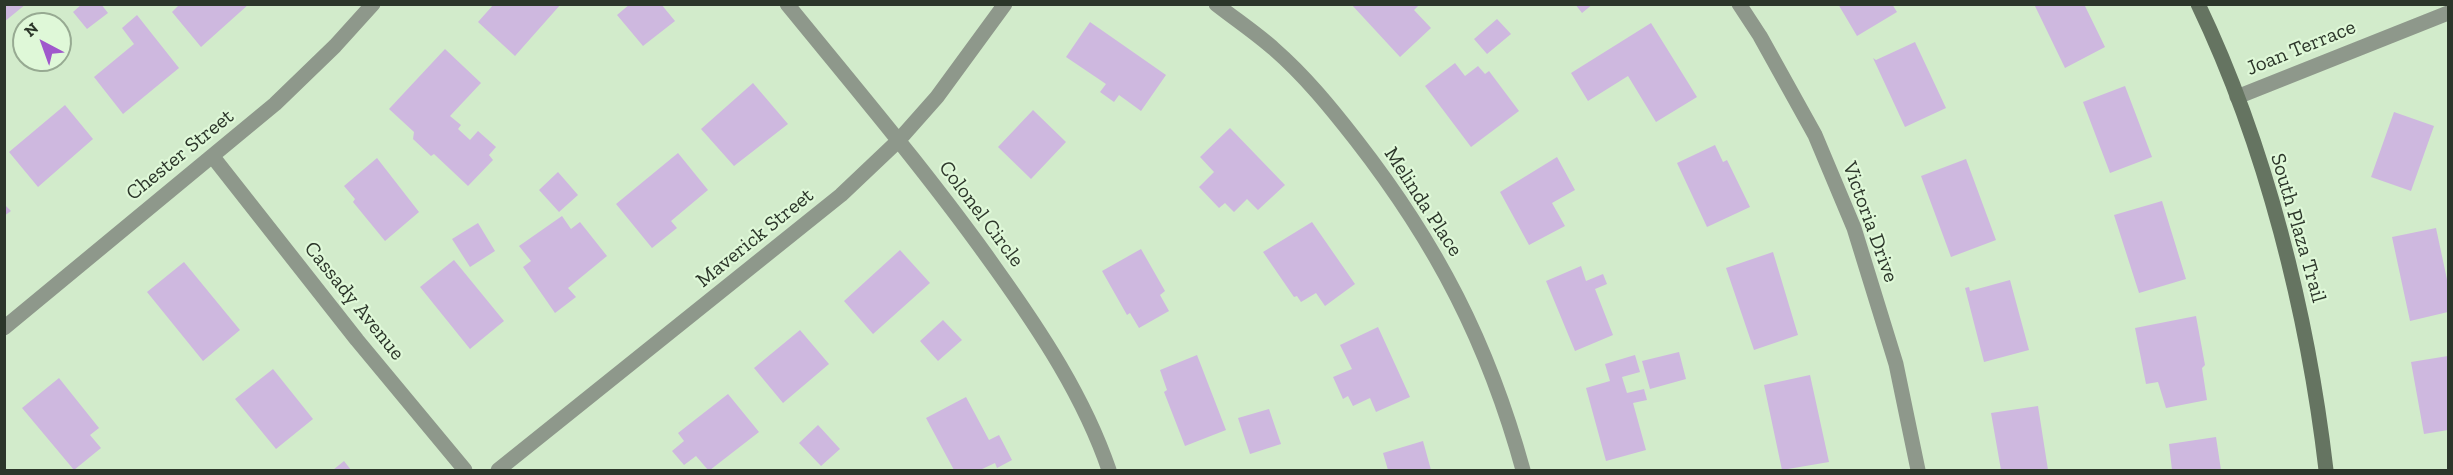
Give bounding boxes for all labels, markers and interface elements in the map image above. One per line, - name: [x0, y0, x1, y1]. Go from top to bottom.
- north arrow: [12, 12, 72, 72]
- street label: Joan Terrace: [2243, 15, 2359, 81]
- text: N: [20, 18, 42, 41]
- street label: Chester Street: [121, 104, 239, 206]
- street label: Melinda Place: [1378, 143, 1468, 261]
- street label: South Plaza Trail: [2265, 151, 2331, 305]
- street label: Colonel Circle: [933, 156, 1029, 272]
- street label: Victoria Drive: [1837, 158, 1903, 286]
- street label: Maverick Street: [691, 183, 819, 293]
- street label: Cassady Avenue: [298, 236, 410, 366]

